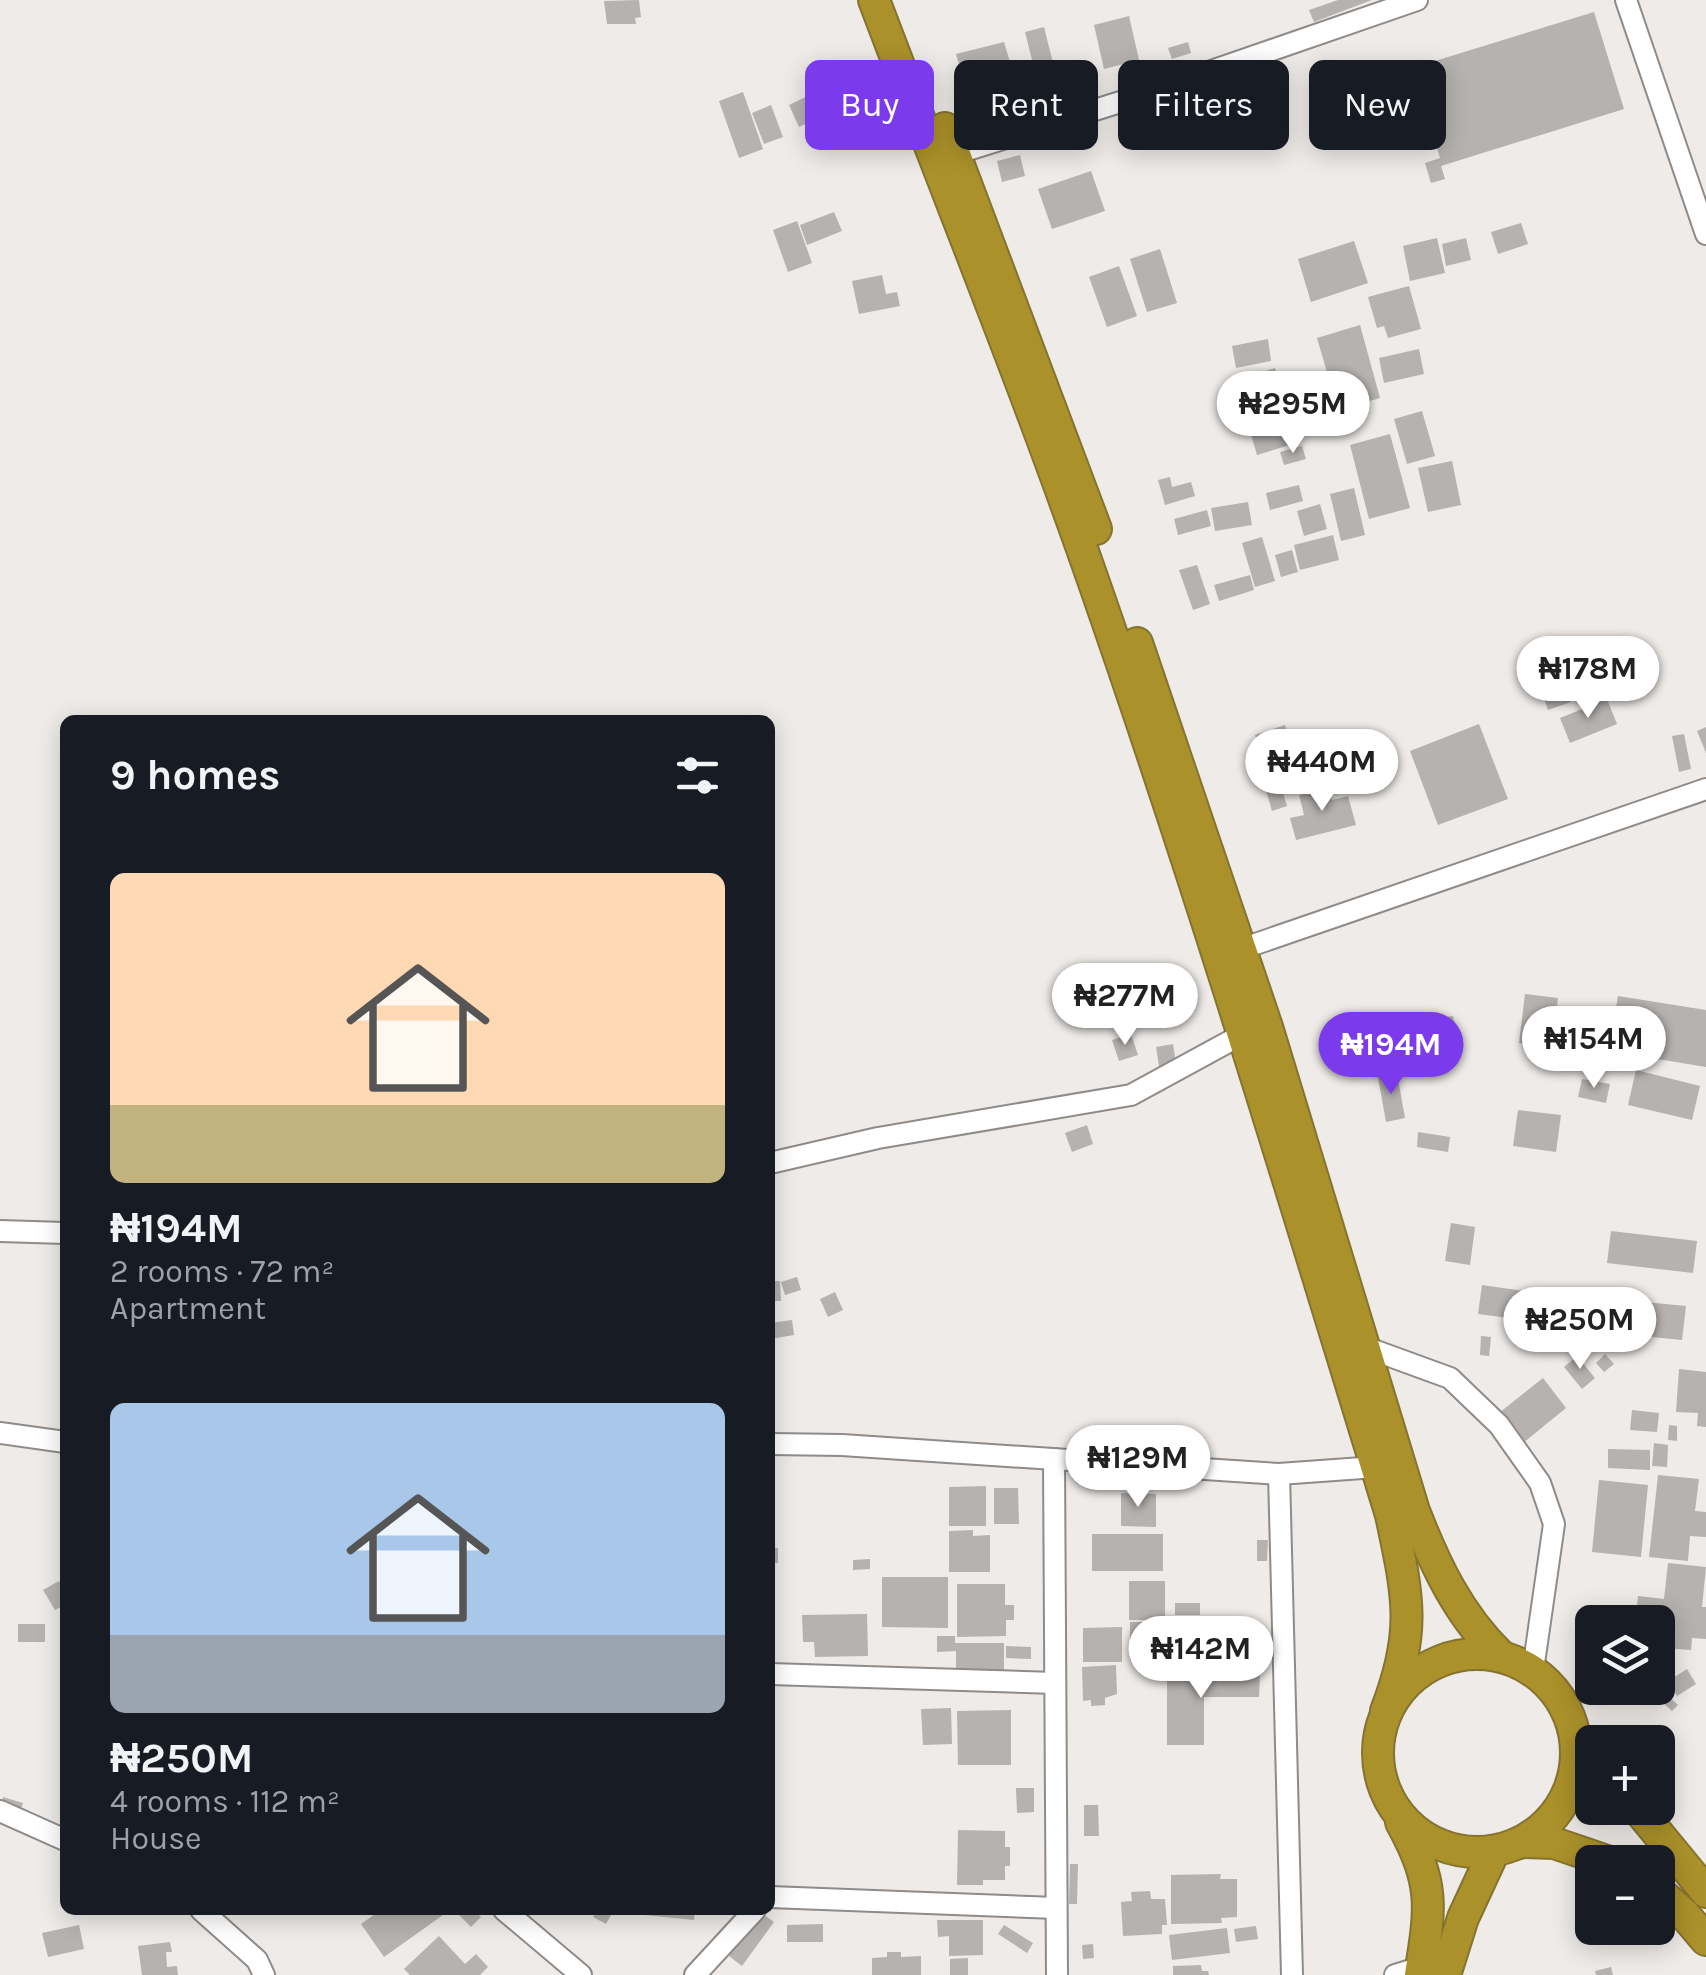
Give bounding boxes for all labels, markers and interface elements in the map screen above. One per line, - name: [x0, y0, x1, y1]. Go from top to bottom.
- chip: Buy: [805, 60, 934, 150]
- chip: Rent: [954, 60, 1098, 150]
- chip: Filters: [1118, 60, 1289, 150]
- chip: New: [1309, 60, 1446, 150]
- pin: ₦295M: [1223, 371, 1363, 456]
- text: ₦295M: [1239, 385, 1347, 422]
- pin: ₦178M: [1518, 636, 1658, 721]
- text: ₦178M: [1538, 650, 1638, 687]
- pin: ₦440M: [1252, 729, 1392, 814]
- text: ₦440M: [1267, 743, 1377, 780]
- icon: filters: [670, 748, 725, 803]
- text: 9 homes: [110, 750, 280, 800]
- icon: home: [328, 938, 508, 1118]
- pin: ₦277M: [1055, 963, 1195, 1048]
- text: ₦277M: [1074, 977, 1176, 1014]
- pin: ₦154M: [1524, 1006, 1664, 1091]
- pin: ₦194M: [1321, 1012, 1461, 1097]
- text: ₦154M: [1544, 1020, 1644, 1057]
- text: ₦194M: [1340, 1026, 1442, 1063]
- text: ₦194M: [110, 1203, 243, 1253]
- text: 2 rooms · 72 m²: [110, 1253, 334, 1290]
- pin: ₦250M: [1510, 1287, 1650, 1372]
- text: Apartment: [110, 1290, 266, 1327]
- text: ₦250M: [1525, 1301, 1635, 1338]
- pin: ₦129M: [1068, 1425, 1208, 1510]
- text: ₦129M: [1087, 1439, 1189, 1476]
- icon: home: [328, 1468, 508, 1648]
- map controls: [1575, 1605, 1675, 1945]
- button: layers: [1575, 1605, 1675, 1705]
- pin: ₦142M: [1131, 1616, 1271, 1701]
- text: ₦142M: [1151, 1630, 1251, 1667]
- button: +: [1575, 1725, 1675, 1825]
- text: ₦250M: [110, 1733, 253, 1783]
- text: 4 rooms · 112 m²: [110, 1783, 340, 1820]
- text: House: [110, 1820, 202, 1857]
- button: −: [1575, 1845, 1675, 1945]

